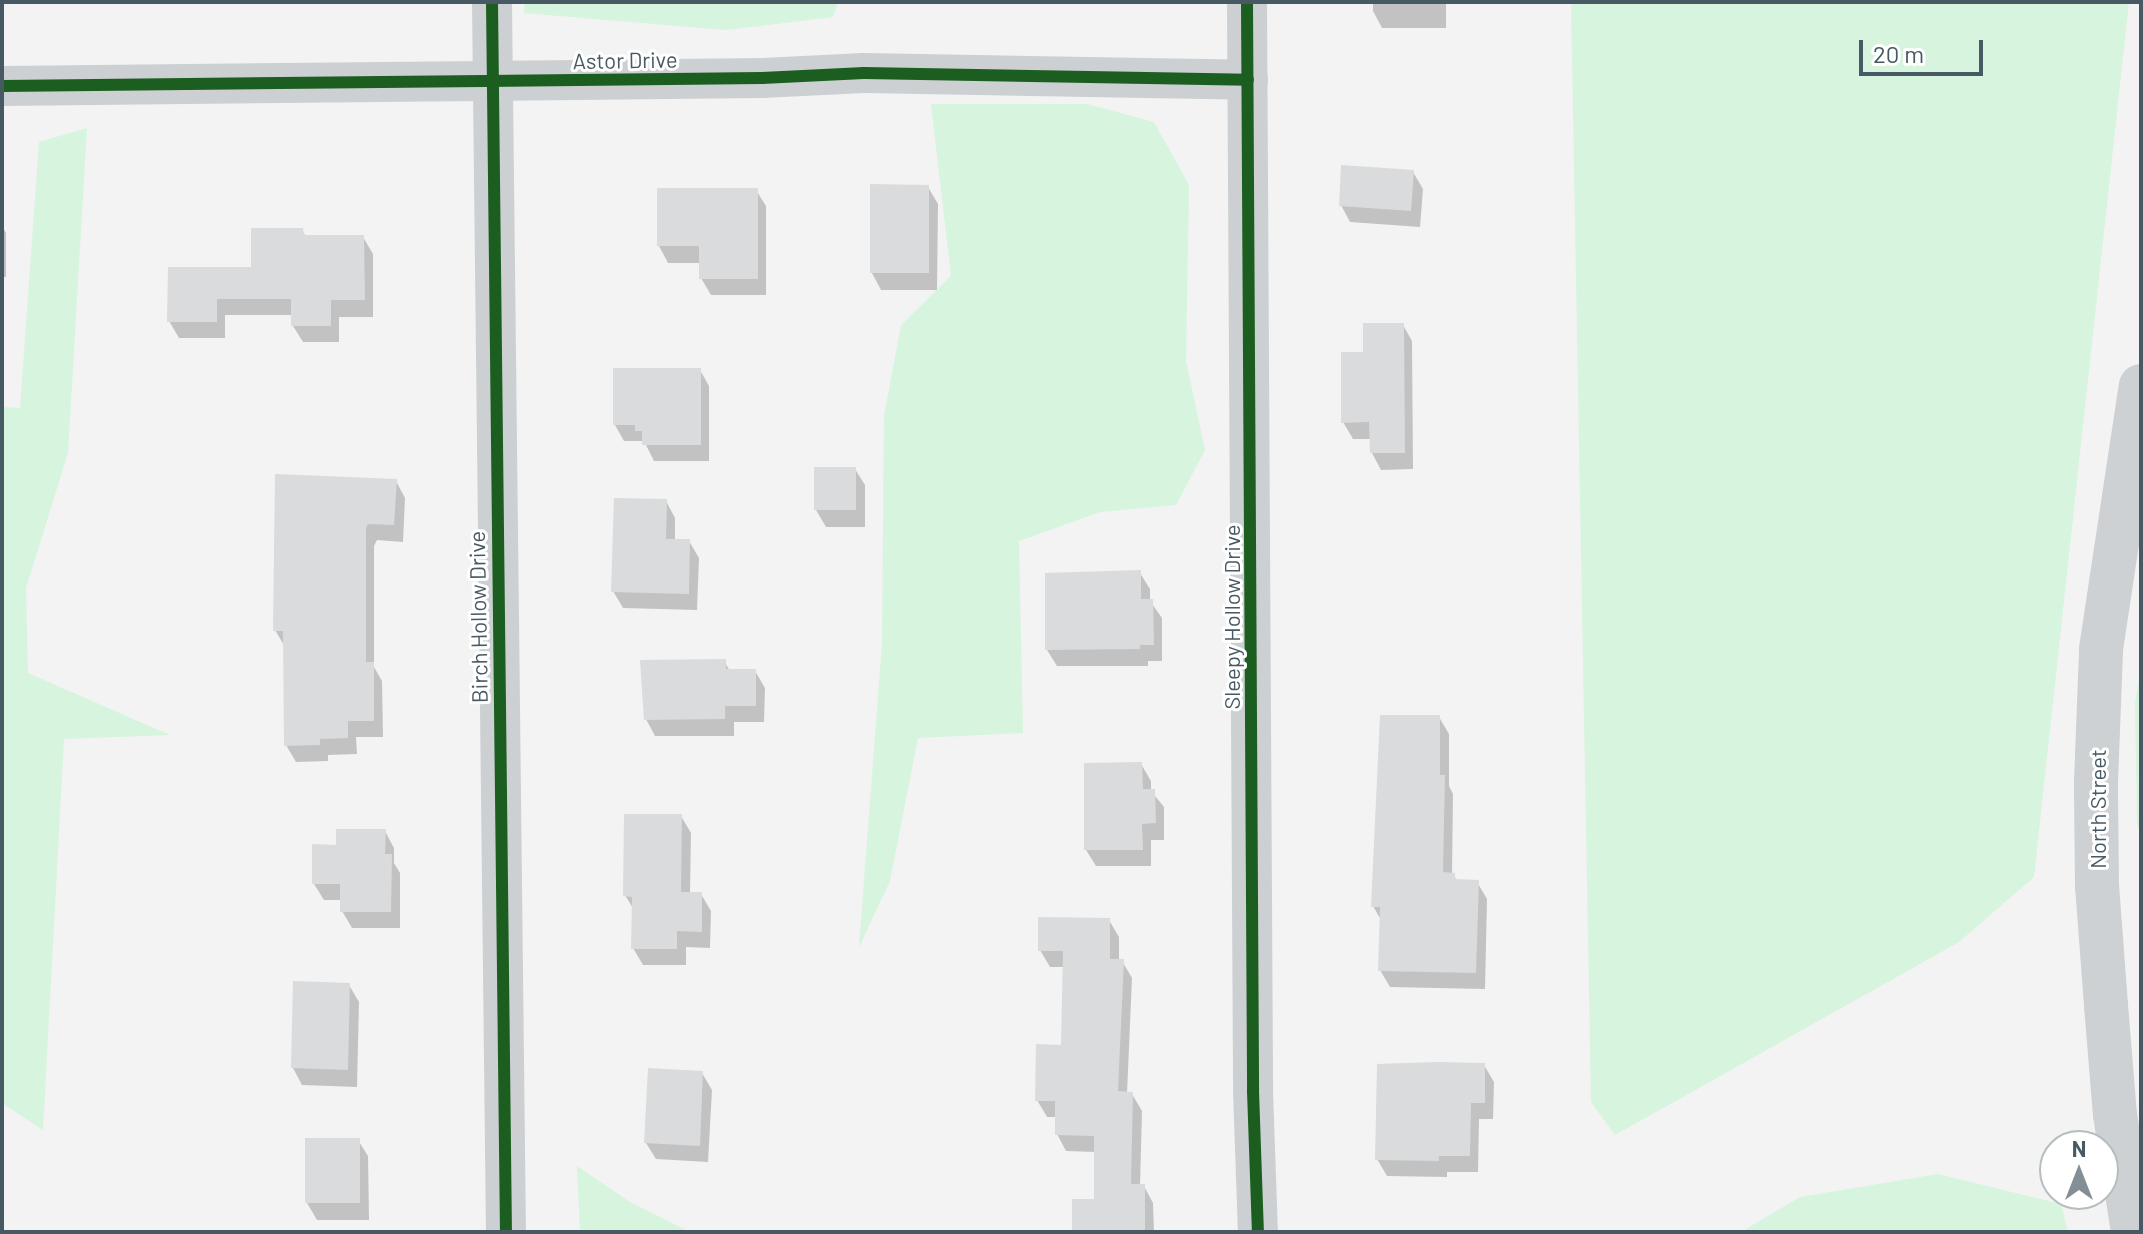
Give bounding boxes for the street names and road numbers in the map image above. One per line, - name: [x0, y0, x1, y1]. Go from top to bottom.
- street label: Astor Drive: [572, 46, 678, 74]
- street label: Sleepy Hollow Drive: [1219, 524, 1245, 710]
- street label: Birch Hollow Drive: [463, 531, 493, 703]
- street label: North Street: [2085, 749, 2111, 869]

